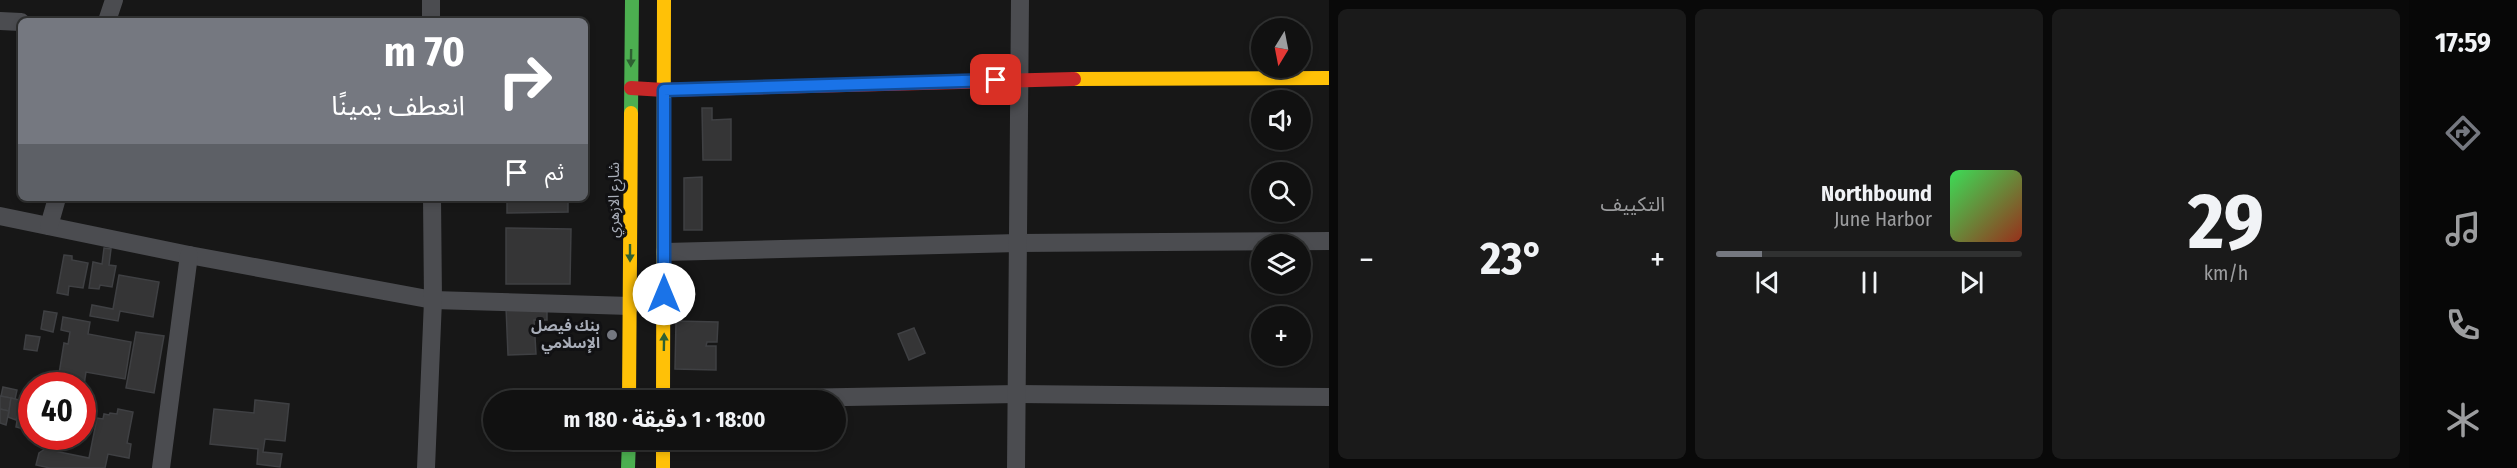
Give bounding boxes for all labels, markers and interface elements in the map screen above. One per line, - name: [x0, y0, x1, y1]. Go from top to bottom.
- north arrow: [1251, 18, 1311, 78]
- map controls: [1251, 18, 1311, 366]
- text: 70 m: [384, 27, 465, 77]
- text: 17:59: [2435, 27, 2491, 59]
- icon: right: [486, 42, 564, 120]
- one-way arrow: [627, 49, 636, 68]
- pin: [970, 54, 1021, 105]
- icon: arrive: [979, 63, 1012, 96]
- text: انعطف يمينًا: [331, 90, 465, 122]
- button: sound: [1251, 90, 1311, 150]
- icon: directions: [2442, 112, 2484, 154]
- icon: arrive: [500, 156, 533, 189]
- text: ثم: [545, 159, 564, 186]
- street label: شارع الازهري: [605, 162, 626, 238]
- button: search: [1251, 162, 1311, 222]
- text: 29: [2188, 175, 2264, 269]
- text: Northbound: [1821, 180, 1932, 207]
- text: التكييف: [1601, 192, 1665, 216]
- text: June Harbor: [1834, 207, 1932, 231]
- icon: music: [2442, 208, 2484, 250]
- text: 23°: [1480, 232, 1544, 286]
- button: layers: [1251, 234, 1311, 294]
- text: −: [1359, 240, 1374, 280]
- text: +: [1650, 240, 1665, 280]
- one-way arrow: [625, 244, 635, 263]
- text: km/h: [2204, 261, 2248, 285]
- position arrow: [632, 262, 696, 326]
- icon: previous: [1751, 266, 1784, 299]
- icon: pause: [1853, 266, 1886, 299]
- icon: next: [1955, 266, 1988, 299]
- icon: phone: [2442, 304, 2484, 346]
- button: +: [1251, 306, 1311, 366]
- place label: بنك فيصل الإسلامي: [531, 317, 600, 354]
- marker: بنك فيصل الإسلامي: [605, 328, 619, 342]
- one-way arrow: [659, 333, 669, 352]
- speed limit sign: 40: [18, 372, 96, 450]
- icon: climate: [2442, 399, 2484, 441]
- text: 18:00 · 1 دقيقة · 180 m: [564, 406, 765, 433]

